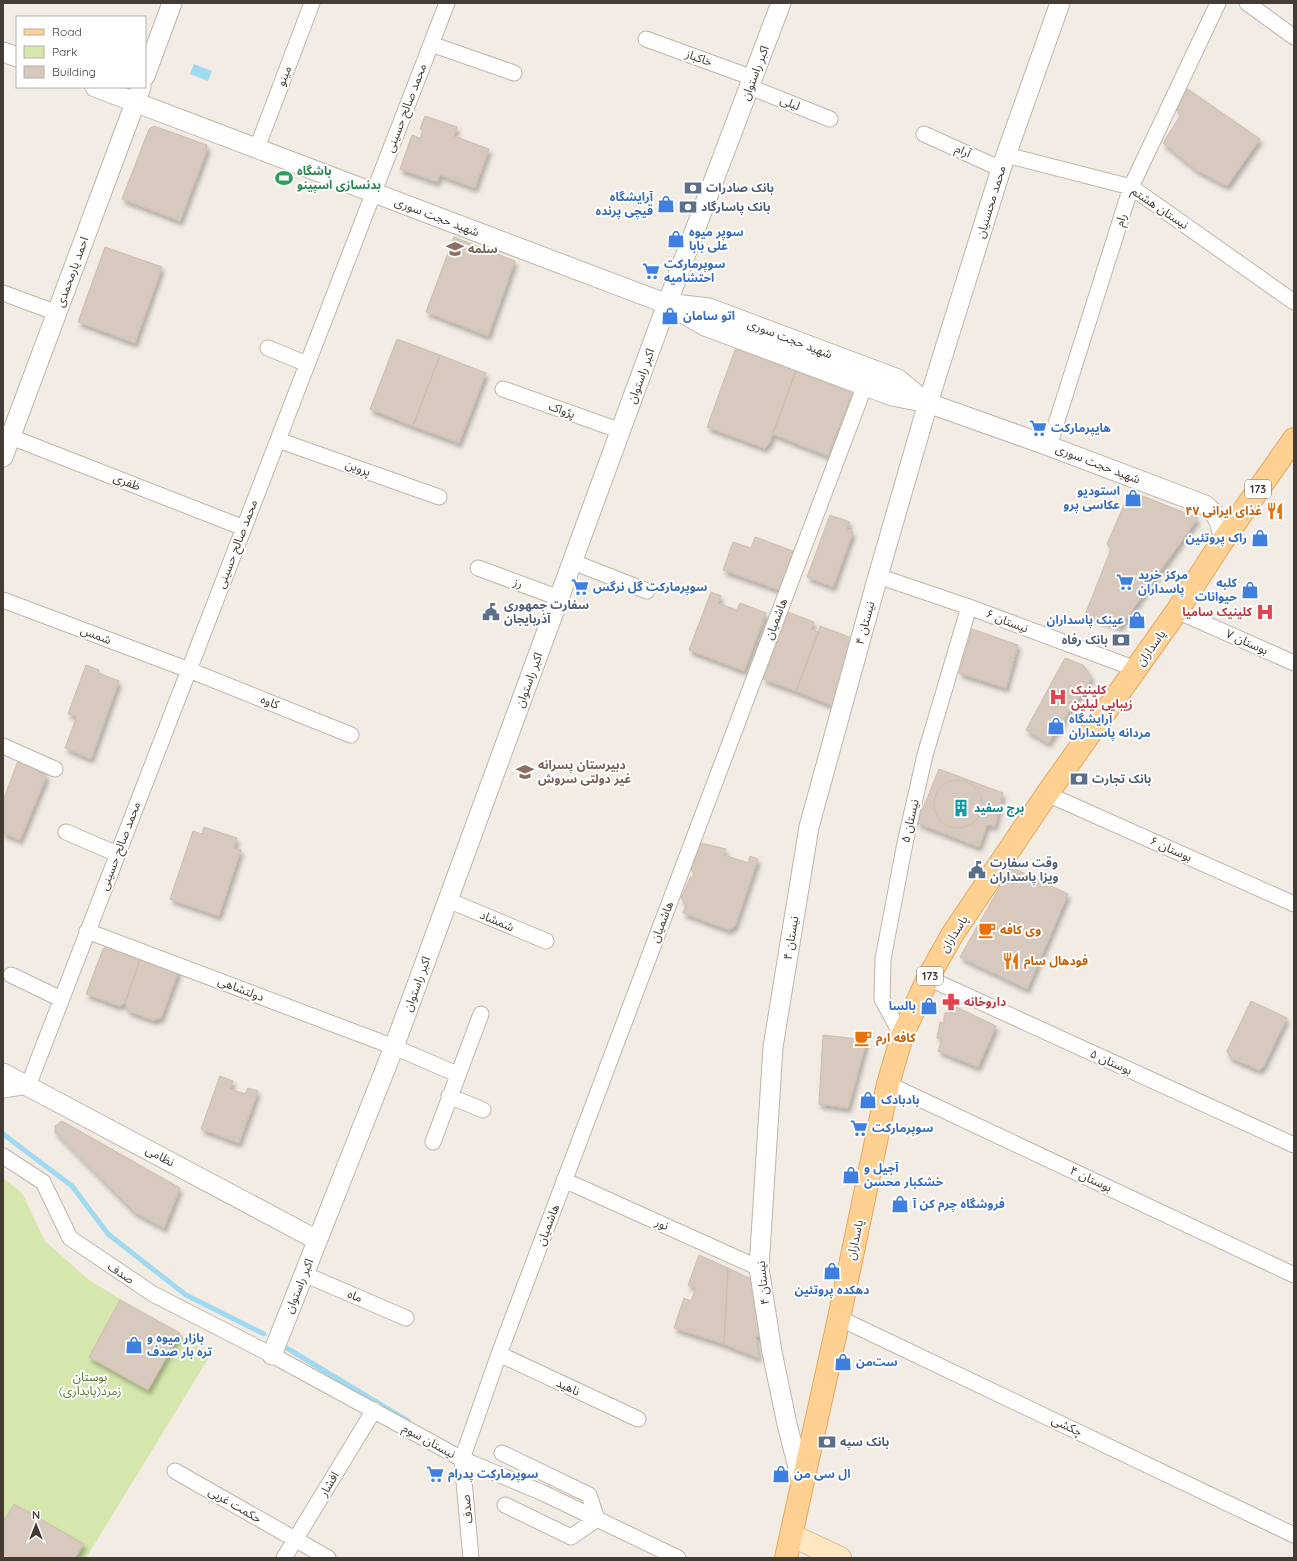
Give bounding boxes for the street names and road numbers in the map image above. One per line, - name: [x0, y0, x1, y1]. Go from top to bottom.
- street label: اکبر راستوان: [737, 43, 772, 102]
- street label: خاکباز: [683, 45, 715, 69]
- street label: محمد صالح حسینی: [382, 61, 431, 155]
- street label: مینو: [273, 64, 294, 88]
- street label: لیلی: [778, 92, 802, 113]
- street label: آرام: [952, 141, 974, 163]
- street label: محمد محسنیان: [972, 164, 1009, 240]
- street label: نیستان هشتم: [1128, 183, 1192, 234]
- street label: شهید حجت سوری: [393, 194, 482, 240]
- street label: رام: [1111, 211, 1132, 229]
- street label: احمد یارمحمدی: [52, 234, 91, 309]
- street label: شهید حجت سوری: [746, 316, 835, 362]
- street label: اکبر راستوان: [624, 346, 657, 405]
- street label: پژواک: [547, 398, 577, 422]
- street label: شهید حجت سوری: [1054, 441, 1143, 487]
- street label: پروین: [343, 456, 373, 480]
- street label: ظفری: [111, 470, 143, 494]
- road number: 173: [1245, 480, 1271, 498]
- street label: محمد صالح حسینی: [213, 497, 262, 591]
- street label: رز: [511, 574, 525, 591]
- street label: هاشمیان: [761, 596, 790, 642]
- street label: نیستان ۴: [852, 600, 878, 646]
- street label: نیستان ۶: [984, 606, 1031, 636]
- street label: شمس: [79, 622, 114, 647]
- street label: بوستان ۷: [1224, 626, 1271, 658]
- street label: پاسداران: [1133, 627, 1169, 669]
- street label: اکبر راستوان: [512, 650, 545, 709]
- street label: کاوه: [259, 691, 283, 712]
- street label: نیستان ۵: [897, 798, 922, 844]
- street label: محمد صالح حسینی: [96, 799, 145, 893]
- street label: بوستان ۶: [1148, 833, 1195, 865]
- street label: هاشمیان: [647, 899, 676, 945]
- street label: شمشاد: [478, 907, 517, 934]
- street label: پاسداران: [936, 912, 972, 956]
- street label: نیستان ۴: [780, 915, 801, 961]
- street label: اکبر راستوان: [400, 954, 433, 1013]
- road number: 173: [917, 967, 943, 985]
- street label: دولتشاهی: [216, 973, 267, 1004]
- street label: بوستان ۵: [1088, 1046, 1135, 1078]
- street label: نظامی: [143, 1142, 177, 1169]
- street label: بوستان ۴: [1068, 1162, 1115, 1195]
- street label: هاشمیان: [533, 1202, 562, 1248]
- street label: نور: [652, 1214, 671, 1233]
- street label: پاسداران: [843, 1218, 867, 1262]
- street label: اکبر راستوان: [281, 1256, 316, 1315]
- street label: صدف: [105, 1258, 138, 1287]
- street label: نیستان ۴: [753, 1260, 772, 1306]
- street label: ماه: [346, 1286, 365, 1305]
- street label: ناهید: [554, 1375, 582, 1399]
- street label: چکشی: [1049, 1412, 1085, 1440]
- street label: نیستان سوم: [399, 1420, 458, 1463]
- street label: افشار: [315, 1468, 342, 1500]
- street label: حکمت غربی: [206, 1483, 265, 1526]
- street label: صدف: [458, 1494, 475, 1524]

